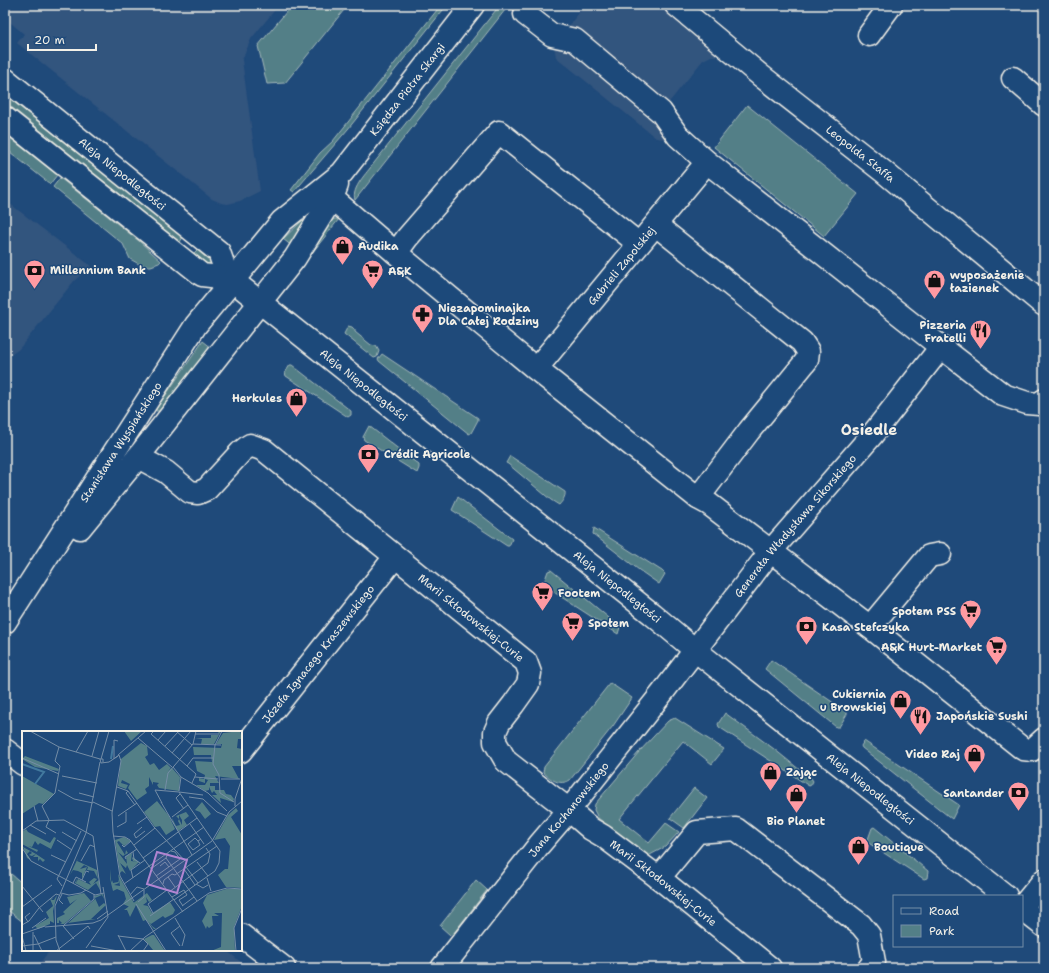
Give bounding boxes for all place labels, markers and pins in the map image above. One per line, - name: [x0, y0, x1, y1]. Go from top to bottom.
- shop icon: Audika: [329, 233, 355, 266]
- place label: Audika: [358, 239, 399, 254]
- bank icon: Millennium Bank: [22, 257, 48, 290]
- supermarket icon: A&K: [360, 258, 386, 291]
- place label: Millennium Bank: [50, 263, 146, 278]
- place label: A&K: [388, 264, 412, 279]
- shop icon: wyposażenie łazienek: [922, 268, 948, 301]
- place label: wyposażenie łazienek: [949, 268, 1025, 296]
- pharmacy icon: Niezapominajka Dla Całej Rodziny: [409, 301, 435, 334]
- place label: Niezapominajka Dla Całej Rodziny: [438, 301, 539, 329]
- place label: Pizzeria Fratelli: [920, 318, 966, 346]
- restaurant icon: Pizzeria Fratelli: [968, 318, 994, 351]
- shop icon: Herkules: [284, 385, 310, 418]
- place label: Herkules: [232, 391, 282, 406]
- bank icon: Crédit Agricole: [356, 441, 382, 474]
- place label: Crédit Agricole: [384, 447, 471, 462]
- supermarket icon: Footem: [529, 580, 555, 613]
- place label: Footem: [558, 586, 600, 601]
- supermarket icon: Społem PSS: [958, 598, 984, 631]
- place label: Społem PSS: [892, 604, 956, 619]
- supermarket icon: Społem: [560, 610, 586, 643]
- bank icon: Kasa Stefczyka: [794, 614, 820, 647]
- place label: Społem: [588, 616, 629, 631]
- place label: Kasa Stefczyka: [822, 620, 910, 635]
- supermarket icon: A&K Hurt-Market: [984, 634, 1010, 667]
- place label: A&K Hurt-Market: [881, 640, 983, 655]
- place label: Cukiernia u Browskiej: [820, 687, 886, 715]
- shop icon: Cukiernia u Browskiej: [888, 687, 914, 720]
- restaurant icon: Japońskie Sushi: [907, 703, 933, 736]
- place label: Japońskie Sushi: [936, 709, 1028, 724]
- shop icon: Video Raj: [962, 741, 988, 774]
- place label: Video Raj: [905, 747, 960, 762]
- shop icon: Zając: [758, 759, 784, 792]
- place label: Zając: [786, 765, 817, 780]
- bank icon: Santander: [1006, 780, 1032, 813]
- shop icon: Bio Planet: [783, 782, 809, 815]
- place label: Santander: [943, 786, 1004, 801]
- place label: Bio Planet: [767, 814, 826, 829]
- shop icon: Boutique: [845, 834, 871, 867]
- place label: Boutique: [874, 840, 924, 855]

